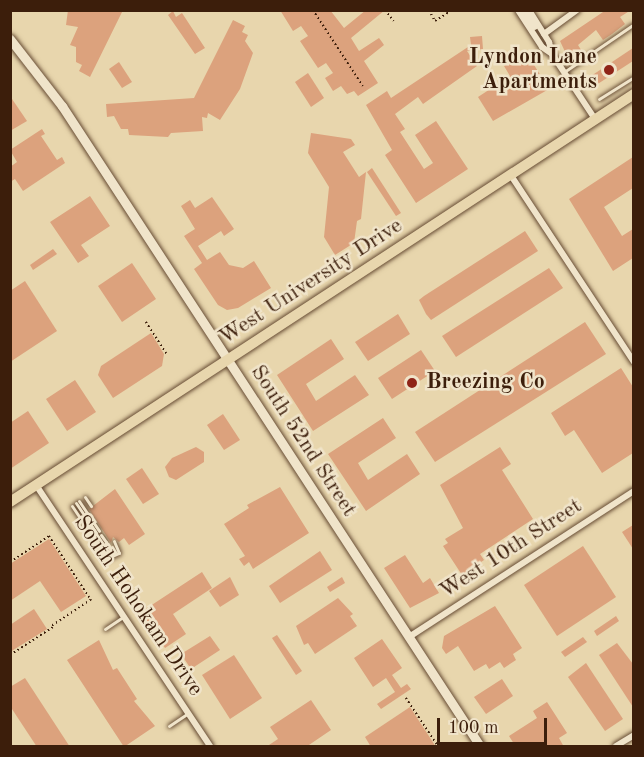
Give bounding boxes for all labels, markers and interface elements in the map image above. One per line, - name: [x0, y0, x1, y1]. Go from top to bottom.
- place label: Lyndon Lane Apartments: [469, 44, 597, 96]
- marker: Lyndon Lane Apartments: [602, 63, 616, 77]
- street label: West University Drive: [214, 213, 408, 351]
- street label: South 52nd Street: [244, 360, 362, 522]
- place label: Breezing Co: [426, 370, 545, 396]
- marker: Breezing Co: [403, 374, 421, 392]
- street label: West 10th Street: [435, 493, 587, 605]
- street label: South Hohokam Drive: [68, 511, 208, 701]
- scale bar: [440, 706, 550, 744]
- text: 100 m: [448, 719, 499, 737]

